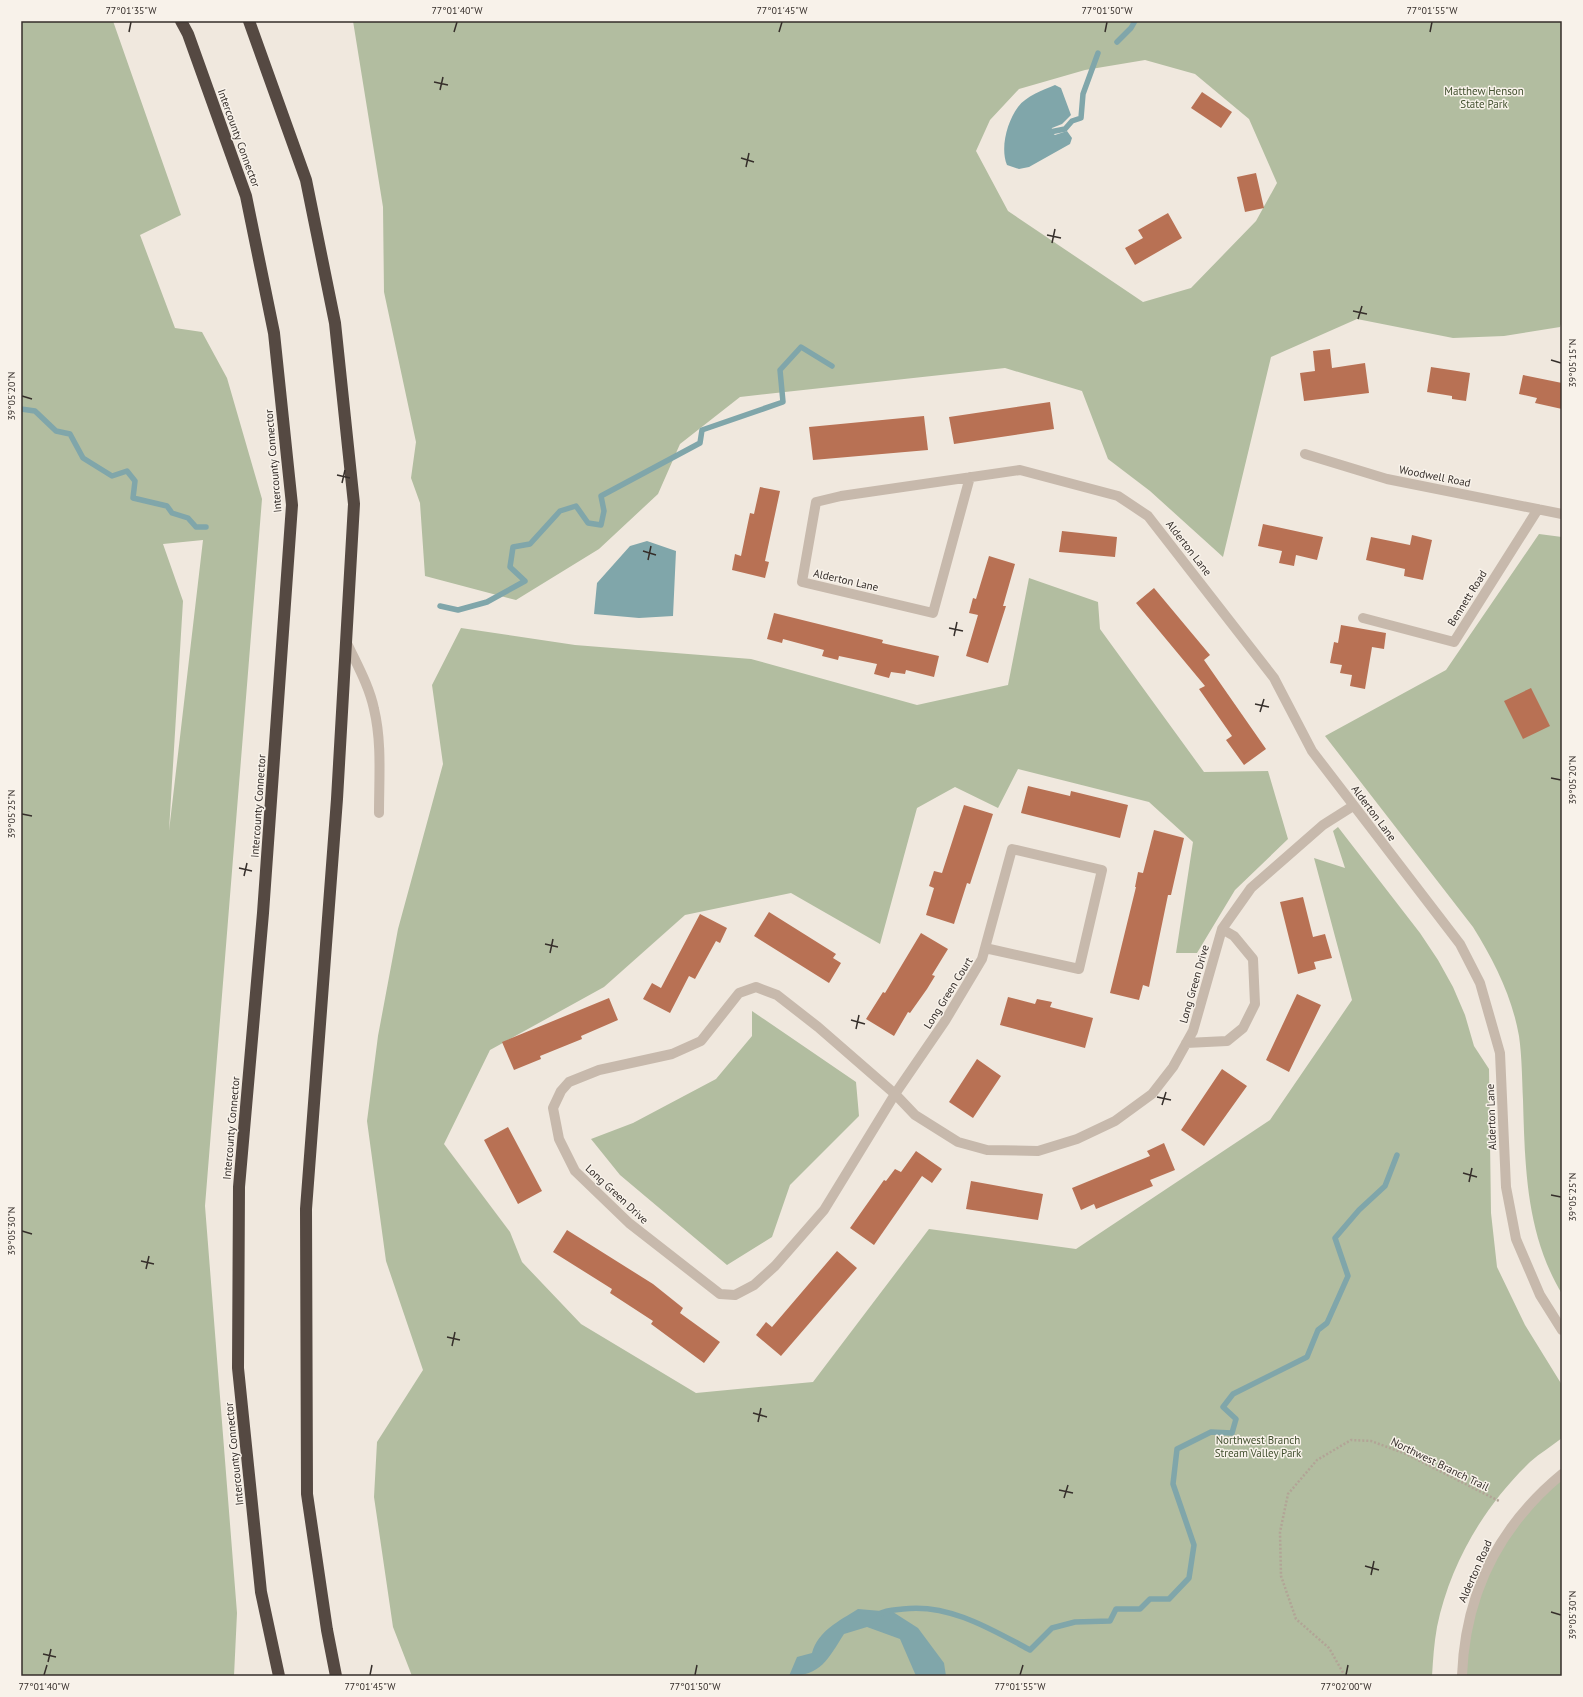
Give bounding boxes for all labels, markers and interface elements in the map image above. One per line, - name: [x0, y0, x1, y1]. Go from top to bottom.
- text: 77°01'35"W: [105, 4, 157, 17]
- text: 77°01'40"W: [431, 4, 483, 17]
- text: 77°01'45"W: [756, 4, 808, 17]
- text: 77°01'50"W: [1081, 4, 1133, 17]
- text: 77°01'55"W: [1406, 4, 1458, 17]
- park label: Matthew Henson State Park: [1444, 84, 1524, 111]
- street label: Intercounty Connector: [215, 87, 263, 189]
- text: 39°05'15"N: [1566, 338, 1579, 388]
- text: 39°05'20"N: [5, 371, 18, 421]
- street label: Intercounty Connector: [261, 409, 284, 513]
- street label: Woodwell Road: [1398, 462, 1472, 490]
- street label: Alderton Lane: [1163, 518, 1215, 579]
- street label: Alderton Lane: [812, 566, 880, 594]
- street label: Bennett Road: [1444, 567, 1490, 629]
- street label: Intercounty Connector: [247, 754, 269, 858]
- text: 39°05'20"N: [1566, 755, 1579, 805]
- street label: Alderton Lane: [1348, 782, 1400, 844]
- text: 39°05'25"N: [5, 789, 18, 839]
- street label: Long Green Drive: [1176, 943, 1212, 1025]
- street label: Long Green Court: [920, 954, 976, 1031]
- street label: Intercounty Connector: [220, 1076, 243, 1180]
- street label: Alderton Lane: [1483, 1083, 1499, 1150]
- street label: Long Green Drive: [583, 1161, 652, 1227]
- text: 39°05'25"N: [1566, 1172, 1579, 1222]
- text: 39°05'30"N: [5, 1206, 18, 1256]
- street label: Intercounty Connector: [222, 1402, 246, 1506]
- park label: Northwest Branch Stream Valley Park: [1215, 1433, 1302, 1460]
- street label: Northwest Branch Trail: [1389, 1434, 1492, 1494]
- street label: Alderton Road: [1455, 1537, 1495, 1604]
- text: 39°05'30"N: [1566, 1590, 1579, 1640]
- text: 77°01'40"W: [18, 1680, 70, 1693]
- text: 77°01'45"W: [344, 1680, 396, 1693]
- text: 77°01'50"W: [669, 1680, 721, 1693]
- text: 77°01'55"W: [994, 1680, 1046, 1693]
- text: 77°02'00"W: [1320, 1680, 1372, 1693]

